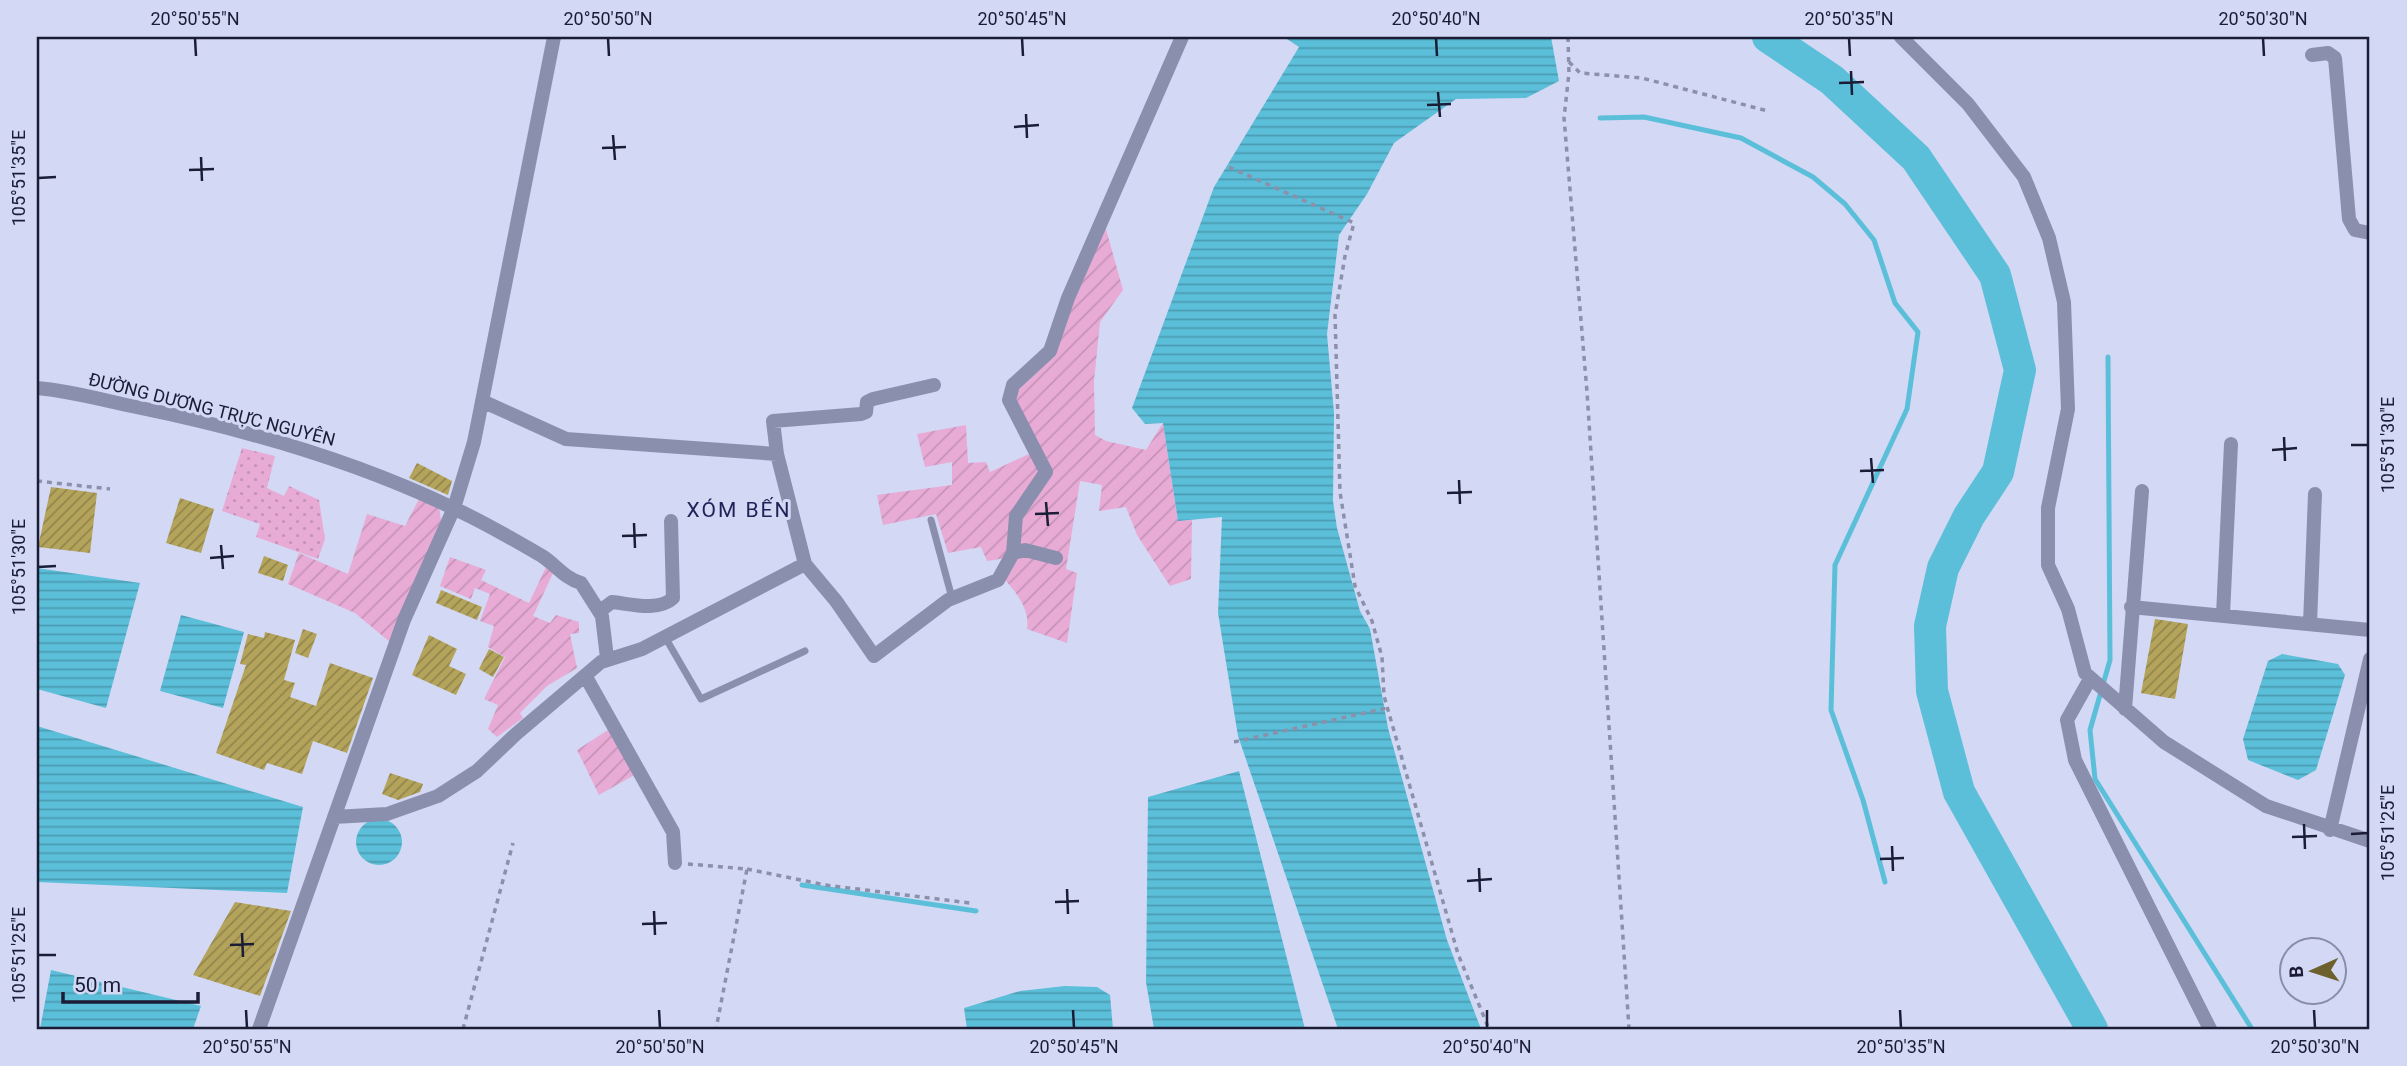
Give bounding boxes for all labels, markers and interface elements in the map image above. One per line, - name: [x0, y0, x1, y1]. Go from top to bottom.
- text: 20°50'55"N: [150, 8, 240, 29]
- text: 20°50'50"N: [563, 8, 653, 29]
- text: 20°50'45"N: [977, 8, 1067, 29]
- text: 20°50'40"N: [1391, 8, 1481, 29]
- text: 20°50'35"N: [1804, 8, 1894, 29]
- text: 20°50'30"N: [2218, 8, 2308, 29]
- text: 105°51'35"E: [8, 130, 29, 226]
- street label: ĐƯỜNG DƯƠNG TRỰC NGUYÊN: [86, 368, 338, 450]
- text: 105°51'30"E: [2377, 397, 2398, 493]
- district label: XÓM BẾN: [687, 497, 791, 522]
- text: 105°51'30"E: [8, 519, 29, 615]
- text: 105°51'25"E: [2377, 785, 2398, 881]
- text: 105°51'25"E: [8, 907, 29, 1003]
- north arrow: [2278, 936, 2348, 1006]
- scale bar: [63, 961, 198, 1005]
- text: B: [2285, 965, 2308, 979]
- text: 50 m: [74, 973, 121, 997]
- text: 20°50'55"N: [202, 1036, 292, 1057]
- text: 20°50'50"N: [615, 1036, 705, 1057]
- text: 20°50'45"N: [1029, 1036, 1119, 1057]
- text: 20°50'40"N: [1442, 1036, 1532, 1057]
- text: 20°50'35"N: [1856, 1036, 1946, 1057]
- text: 20°50'30"N: [2270, 1036, 2360, 1057]

